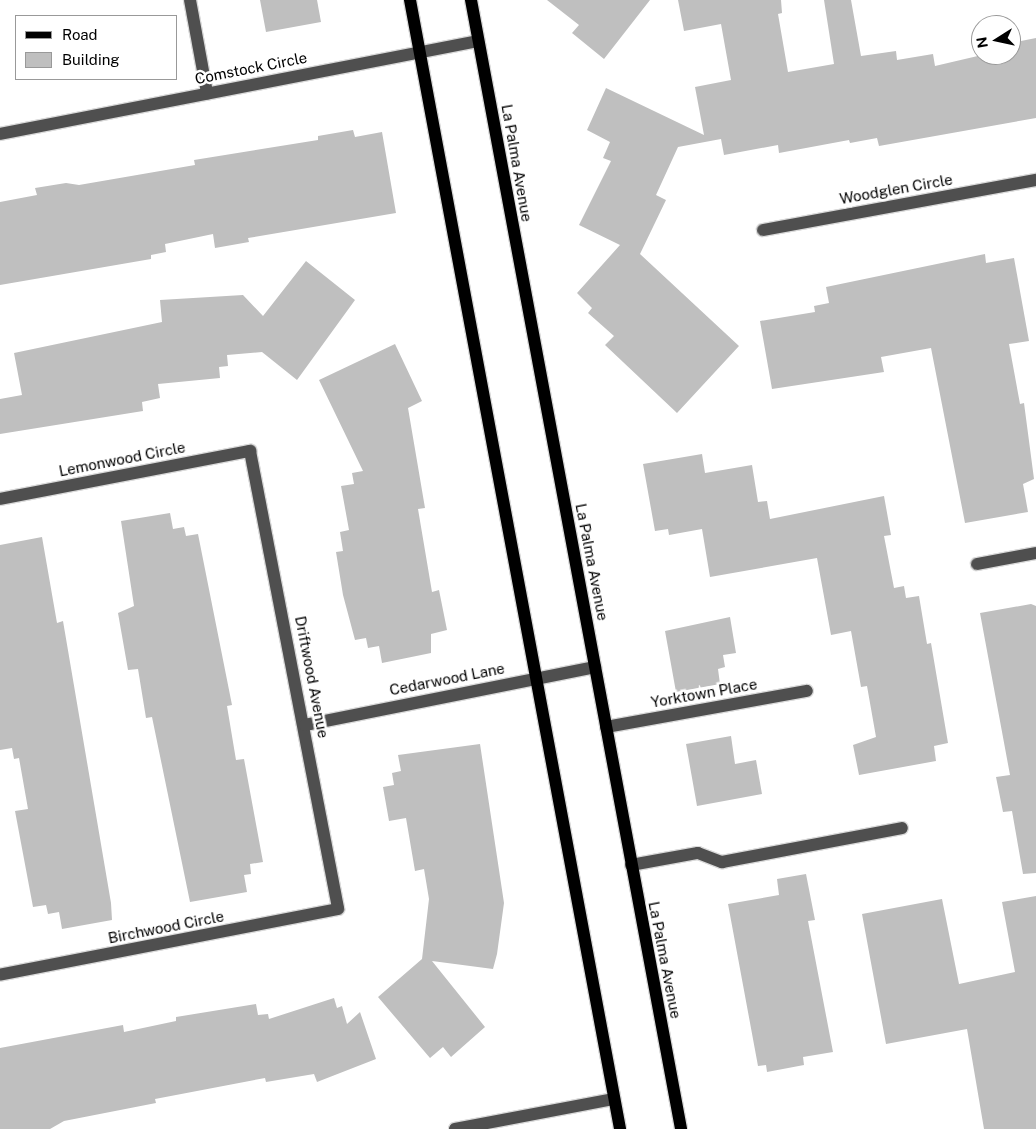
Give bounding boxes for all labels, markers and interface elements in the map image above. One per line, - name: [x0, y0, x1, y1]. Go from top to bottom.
- legend: [15, 15, 178, 80]
- north arrow: [971, 15, 1021, 65]
- text: Road: [62, 26, 98, 43]
- text: N: [973, 36, 991, 49]
- street label: Comstock Circle: [193, 48, 309, 88]
- text: Building: [62, 51, 120, 68]
- street label: La Palma Avenue: [498, 103, 536, 223]
- street label: Woodglen Circle: [838, 170, 954, 208]
- street label: Lemonwood Circle: [57, 438, 187, 480]
- street label: La Palma Avenue: [572, 502, 612, 622]
- street label: Driftwood Avenue: [291, 614, 333, 740]
- street label: Cedarwood Lane: [388, 659, 506, 699]
- street label: Yorktown Place: [649, 675, 759, 711]
- street label: La Palma Avenue: [645, 900, 685, 1020]
- street label: Birchwood Circle: [106, 907, 226, 947]

